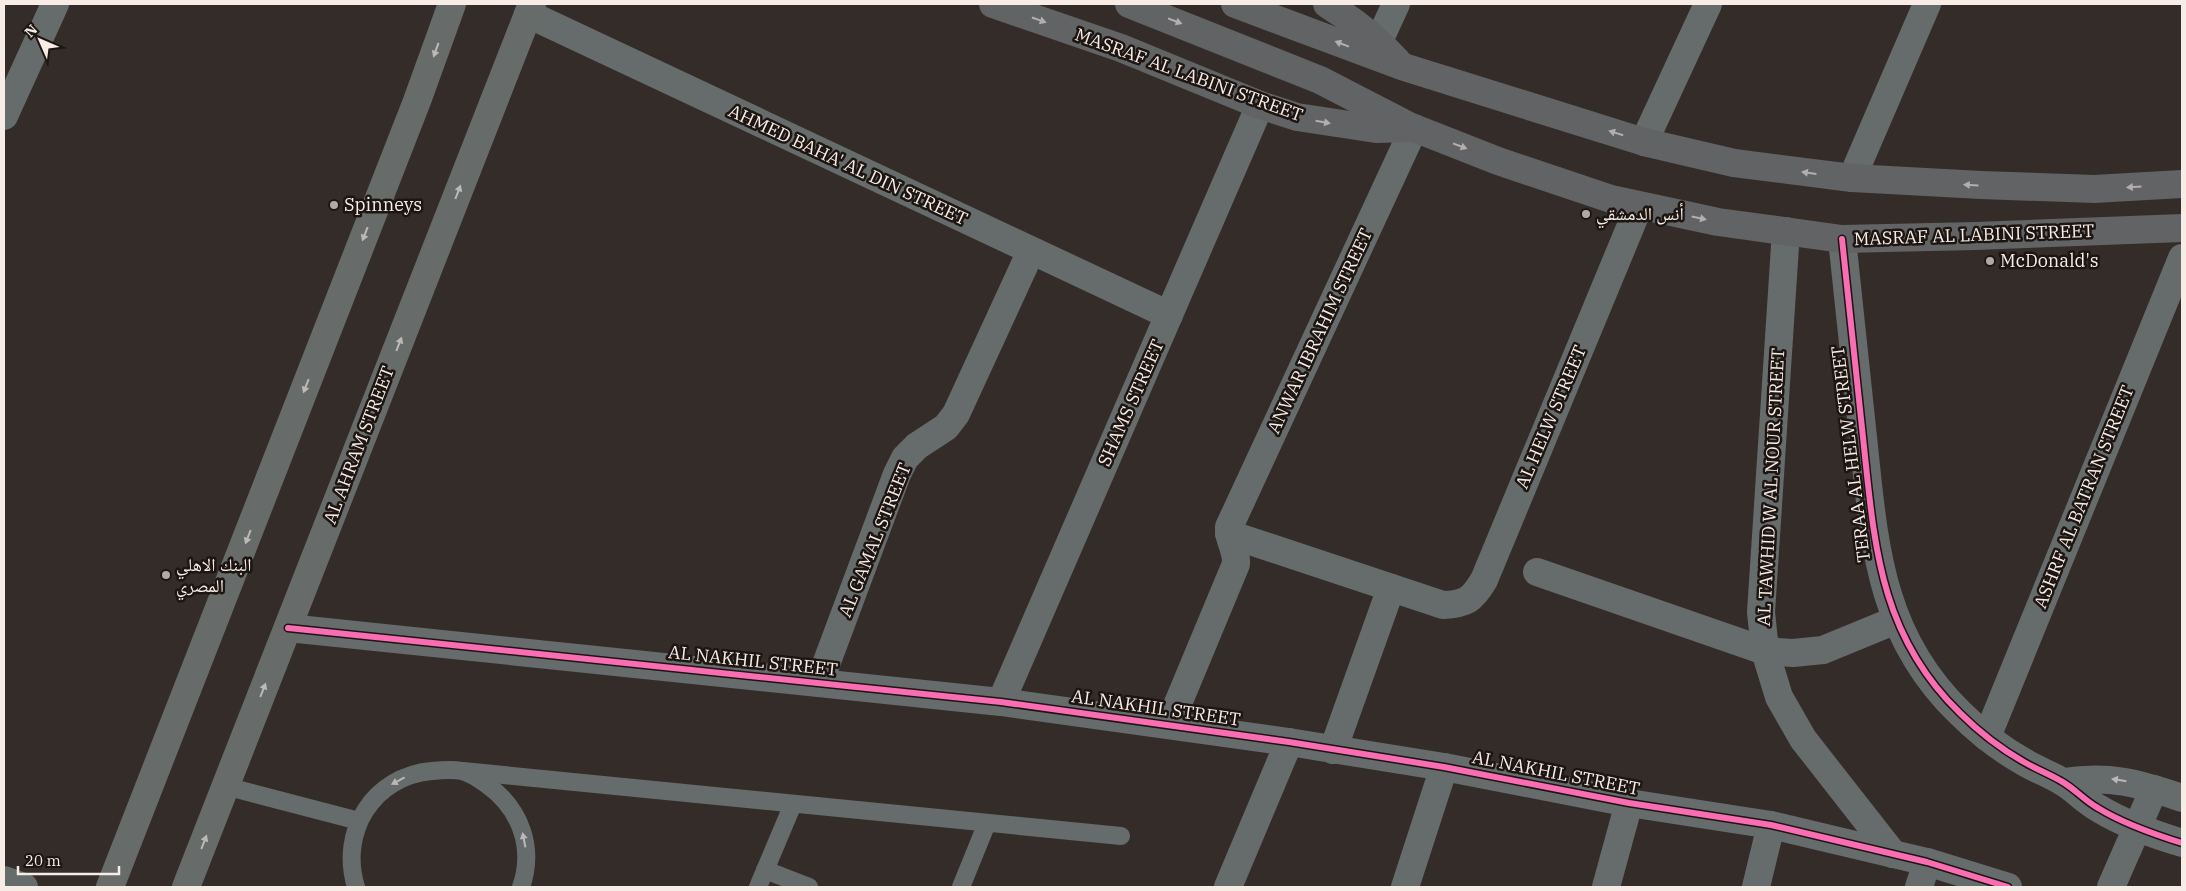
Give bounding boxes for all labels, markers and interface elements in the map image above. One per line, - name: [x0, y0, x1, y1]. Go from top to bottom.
- north arrow: [15, 15, 65, 65]
- one-way arrow: [1032, 16, 1047, 24]
- one-way arrow: [1167, 18, 1182, 25]
- text: N: [21, 21, 41, 41]
- street label: MASRAF AL LABINI STREET: [1072, 23, 1306, 127]
- one-way arrow: [1334, 40, 1349, 47]
- one-way arrow: [432, 42, 439, 57]
- street label: AHMED BAHA' AL DIN STREET: [725, 99, 972, 230]
- one-way arrow: [1316, 119, 1332, 127]
- one-way arrow: [1608, 129, 1623, 137]
- one-way arrow: [1453, 143, 1467, 151]
- one-way arrow: [1801, 168, 1817, 176]
- one-way arrow: [1963, 180, 1979, 188]
- one-way arrow: [454, 184, 462, 199]
- one-way arrow: [2125, 184, 2141, 192]
- place label: Spinneys: [344, 193, 422, 216]
- marker: Spinneys: [328, 199, 340, 211]
- place label: أنس الدمشقي: [1596, 202, 1684, 229]
- marker: أنس الدمشقي: [1580, 208, 1592, 220]
- one-way arrow: [1691, 214, 1706, 222]
- street label: MASRAF AL LABINI STREET: [1853, 219, 2095, 250]
- street label: ANWAR IBRAHIM STREET: [1262, 224, 1377, 437]
- one-way arrow: [361, 227, 369, 242]
- place label: McDonald's: [2000, 249, 2099, 272]
- marker: McDonald's: [1984, 255, 1996, 267]
- one-way arrow: [395, 336, 403, 351]
- street label: SHAMS STREET: [1092, 336, 1169, 470]
- street label: AL HELW STREET: [1510, 341, 1591, 492]
- street label: TERAA AL HELW STREET: [1826, 344, 1875, 564]
- street label: AL TAWHID W AL NOUR STREET: [1752, 347, 1789, 627]
- street label: AL AHRAM STREET: [318, 362, 399, 527]
- one-way arrow: [302, 378, 310, 393]
- street label: ASHRF AL BATRAN STREET: [2028, 382, 2139, 612]
- street label: AL GAMAL STREET: [833, 459, 916, 620]
- one-way arrow: [243, 530, 251, 544]
- place label: البنك الاهلي المصري: [176, 553, 252, 601]
- marker: البنك الاهلي المصري: [160, 569, 172, 581]
- street label: AL NAKHIL STREET: [667, 640, 839, 681]
- one-way arrow: [260, 683, 267, 698]
- street label: AL NAKHIL STREET: [1070, 684, 1242, 731]
- street label: AL NAKHIL STREET: [1470, 745, 1642, 800]
- one-way arrow: [2110, 776, 2126, 784]
- one-way arrow: [391, 777, 406, 785]
- one-way arrow: [520, 831, 528, 847]
- one-way arrow: [200, 834, 208, 849]
- scale bar: [18, 844, 119, 876]
- text: 20 m: [25, 851, 61, 870]

